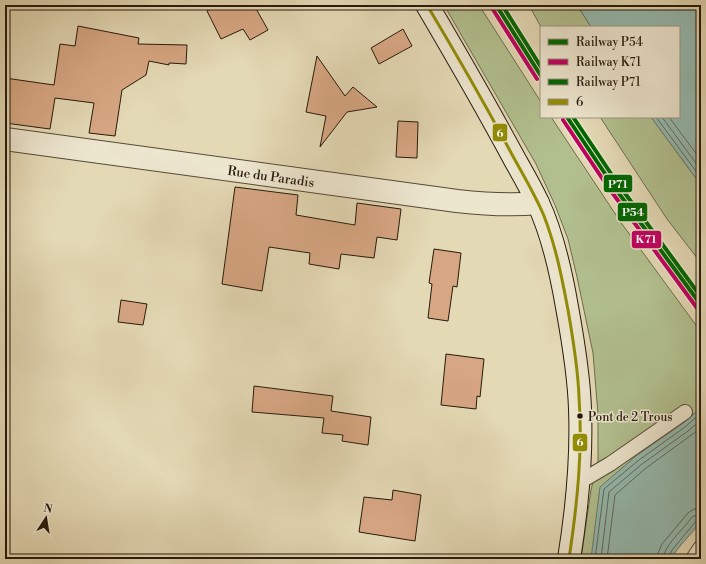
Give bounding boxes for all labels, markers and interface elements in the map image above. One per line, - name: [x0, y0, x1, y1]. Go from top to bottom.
- legend: [540, 26, 680, 118]
- text: Railway P54: [576, 35, 643, 50]
- text: Railway K71: [576, 55, 642, 70]
- text: Railway P71: [576, 75, 641, 90]
- text: 6: [576, 95, 583, 110]
- line badge: 6: [492, 123, 508, 142]
- text: 6: [497, 127, 504, 141]
- street label: Rue du Paradis: [226, 163, 316, 191]
- line badge: P71: [603, 174, 633, 193]
- text: P71: [608, 178, 629, 192]
- line badge: P54: [617, 202, 648, 222]
- text: P54: [622, 206, 644, 220]
- line badge: K71: [631, 230, 662, 249]
- text: K71: [636, 233, 657, 247]
- place label: Pont de 2 Trous: [588, 410, 672, 425]
- marker: Pont de 2 Trous: [575, 411, 585, 421]
- line badge: 6: [572, 433, 588, 452]
- text: 6: [577, 436, 584, 450]
- north arrow: [26, 498, 66, 538]
- text: N: [42, 501, 54, 517]

